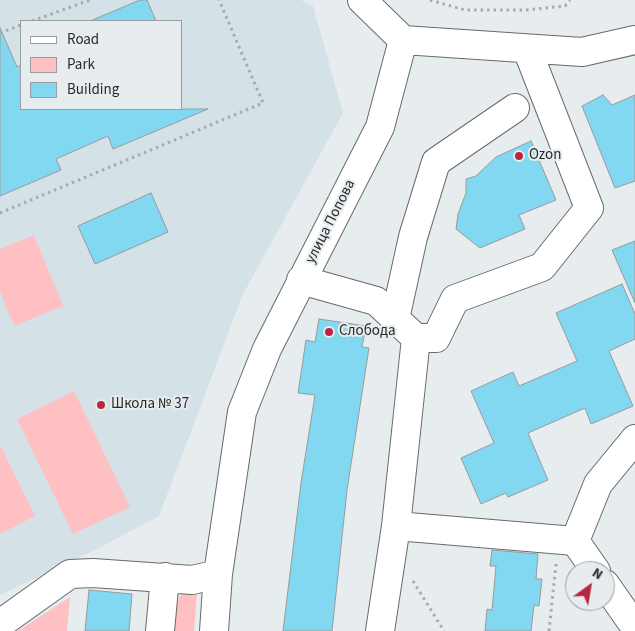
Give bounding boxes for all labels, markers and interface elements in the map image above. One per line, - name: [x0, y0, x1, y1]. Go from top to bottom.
- legend: [20, 20, 182, 110]
- text: Road: [67, 29, 99, 50]
- text: Park: [67, 54, 95, 75]
- text: Building: [67, 79, 119, 100]
- place label: Ozon: [529, 147, 561, 165]
- marker: Ozon: [513, 150, 525, 162]
- street label: улица Попова: [302, 177, 360, 267]
- place label: Слобода: [339, 323, 396, 341]
- marker: Слобода: [323, 326, 335, 338]
- place label: Школа № 37: [111, 396, 189, 414]
- marker: Школа № 37: [95, 399, 107, 411]
- north arrow: [565, 561, 615, 611]
- text: N: [588, 563, 607, 585]

